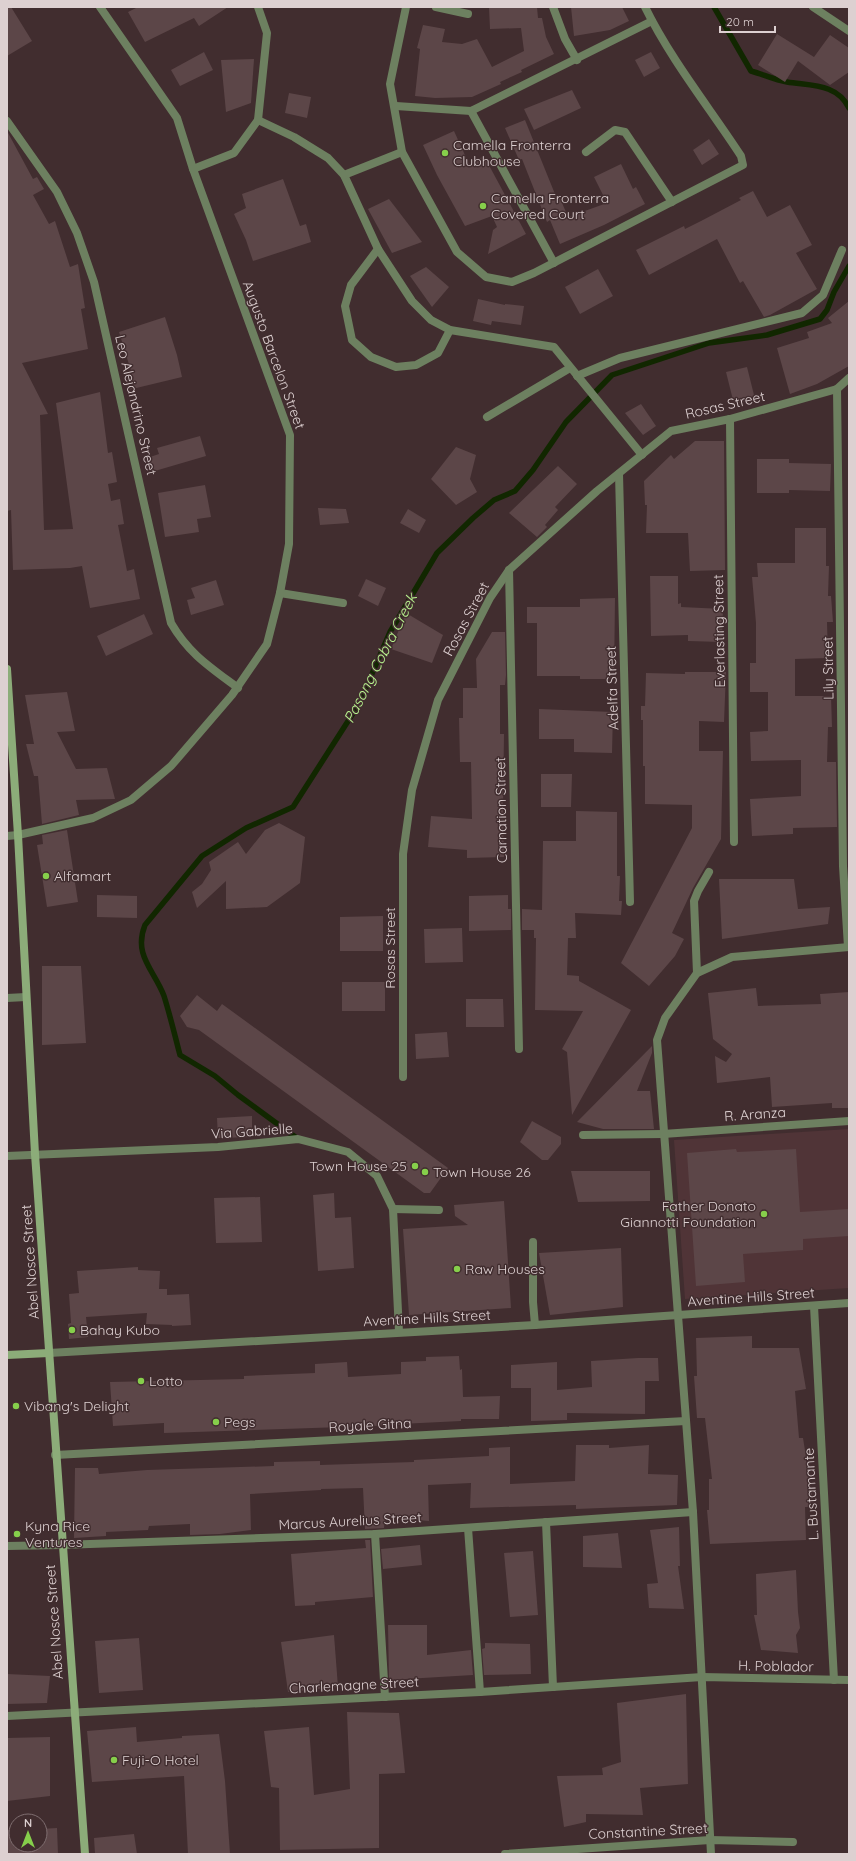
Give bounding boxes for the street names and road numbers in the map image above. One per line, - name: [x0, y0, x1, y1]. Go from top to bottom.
- street label: Augusto Barcelon Street: [239, 278, 309, 432]
- street label: Leo Alejandrino Street: [111, 333, 161, 477]
- street label: Rosas Street: [683, 387, 767, 423]
- street label: Everlasting Street: [709, 574, 729, 688]
- street label: Rosas Street: [439, 579, 493, 659]
- street label: Lily Street: [818, 636, 838, 700]
- street label: Adelfa Street: [602, 645, 622, 730]
- street label: Carnation Street: [491, 757, 511, 863]
- street label: Rosas Street: [381, 907, 399, 989]
- street label: R. Aranza: [724, 1103, 786, 1125]
- street label: Via Gabrielle: [210, 1119, 294, 1143]
- street label: Abel Nosce Street: [17, 1204, 43, 1320]
- street label: Aventine Hills Street: [687, 1284, 816, 1310]
- street label: Aventine Hills Street: [363, 1306, 491, 1330]
- street label: Royale Gitna: [328, 1414, 412, 1436]
- street label: L. Bustamante: [800, 1447, 822, 1541]
- street label: Marcus Aurelius Street: [278, 1508, 422, 1534]
- street label: Abel Nosce Street: [41, 1564, 67, 1680]
- street label: H. Poblador: [738, 1656, 815, 1676]
- street label: Charlemagne Street: [289, 1673, 420, 1697]
- street label: Constantine Street: [588, 1819, 708, 1843]

